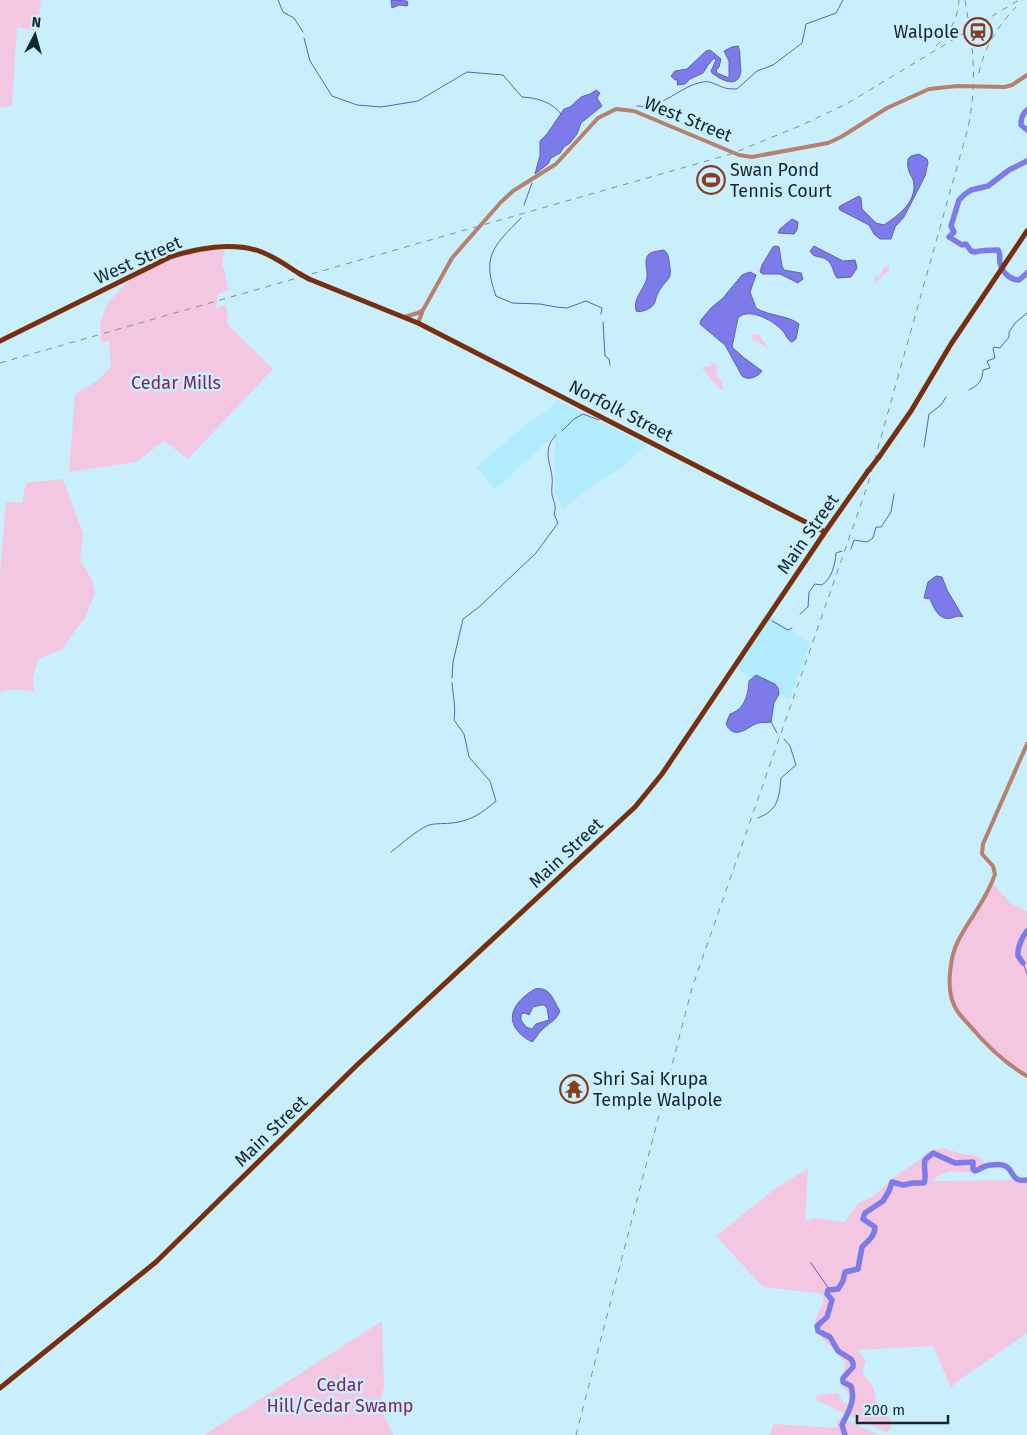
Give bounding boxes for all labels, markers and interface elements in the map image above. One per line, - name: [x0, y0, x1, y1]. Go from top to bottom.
- north arrow: [10, 10, 60, 60]
- text: N: [31, 14, 42, 32]
- station icon: Walpole: [963, 17, 993, 47]
- place label: Walpole: [894, 21, 959, 43]
- street label: West Street: [641, 91, 736, 147]
- place label: Swan Pond Tennis Court: [730, 159, 832, 202]
- sports icon: Swan Pond Tennis Court: [696, 165, 726, 195]
- street label: West Street: [91, 231, 185, 289]
- park label: Cedar Mills: [131, 372, 221, 394]
- street label: Norfolk Street: [565, 375, 677, 447]
- street label: Main Street: [772, 489, 844, 578]
- street label: Main Street: [524, 813, 608, 893]
- place label: Shri Sai Krupa Temple Walpole: [593, 1068, 722, 1111]
- temple icon: Shri Sai Krupa Temple Walpole: [559, 1074, 589, 1104]
- street label: Main Street: [230, 1090, 312, 1171]
- park label: Cedar Hill/Cedar Swamp: [266, 1374, 414, 1417]
- scale bar: [857, 1392, 948, 1424]
- text: 200 m: [864, 1401, 905, 1419]

